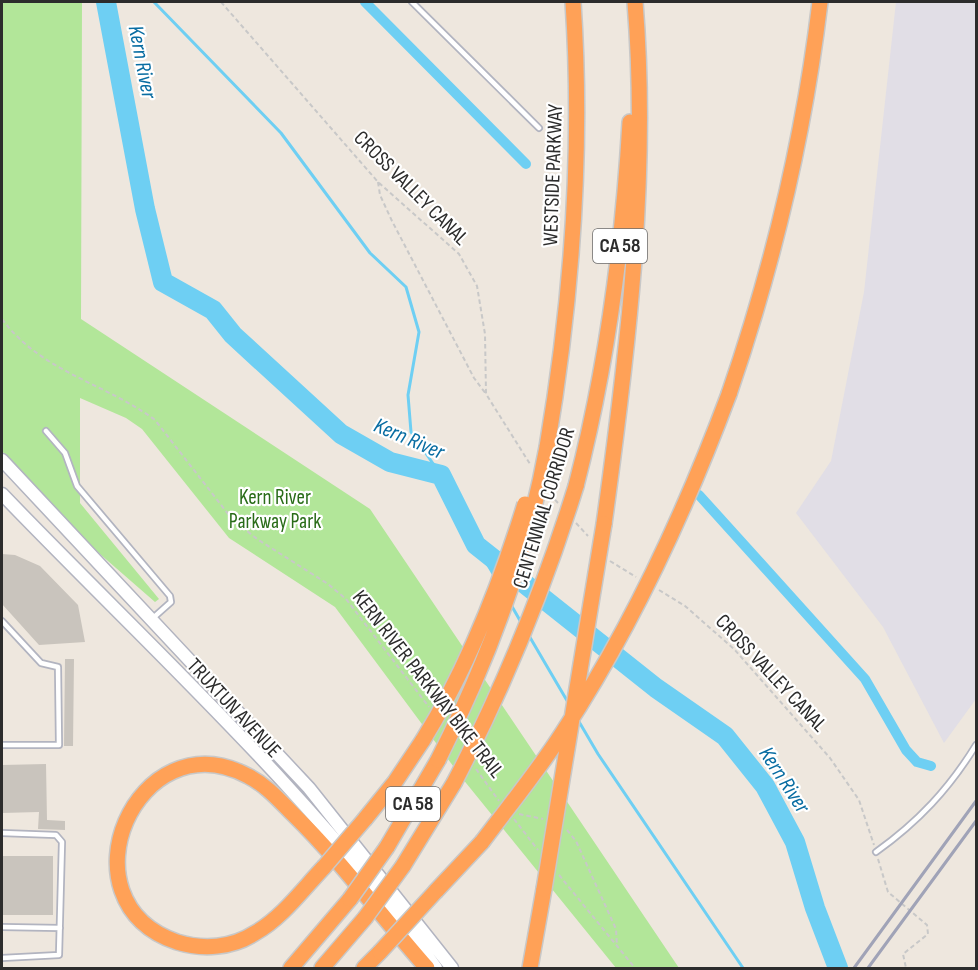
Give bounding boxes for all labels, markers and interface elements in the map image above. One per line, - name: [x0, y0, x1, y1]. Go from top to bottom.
- water label: Kern River: [122, 23, 162, 102]
- street label: WESTSIDE PARKWAY: [538, 103, 568, 246]
- street label: CROSS VALLEY CANAL: [349, 126, 474, 251]
- road number: CA 58: [593, 229, 647, 263]
- water label: Kern River: [370, 412, 449, 466]
- street label: CENTENNIAL CORRIDOR: [508, 424, 580, 591]
- park label: Kern River Parkway Park: [229, 485, 321, 534]
- street label: KERN RIVER PARKWAY BIKE TRAIL: [347, 585, 509, 783]
- street label: CROSS VALLEY CANAL: [710, 609, 832, 737]
- street label: TRUXTUN AVENUE: [182, 653, 286, 763]
- water label: Kern River: [753, 742, 816, 819]
- road number: CA 58: [386, 787, 440, 821]

